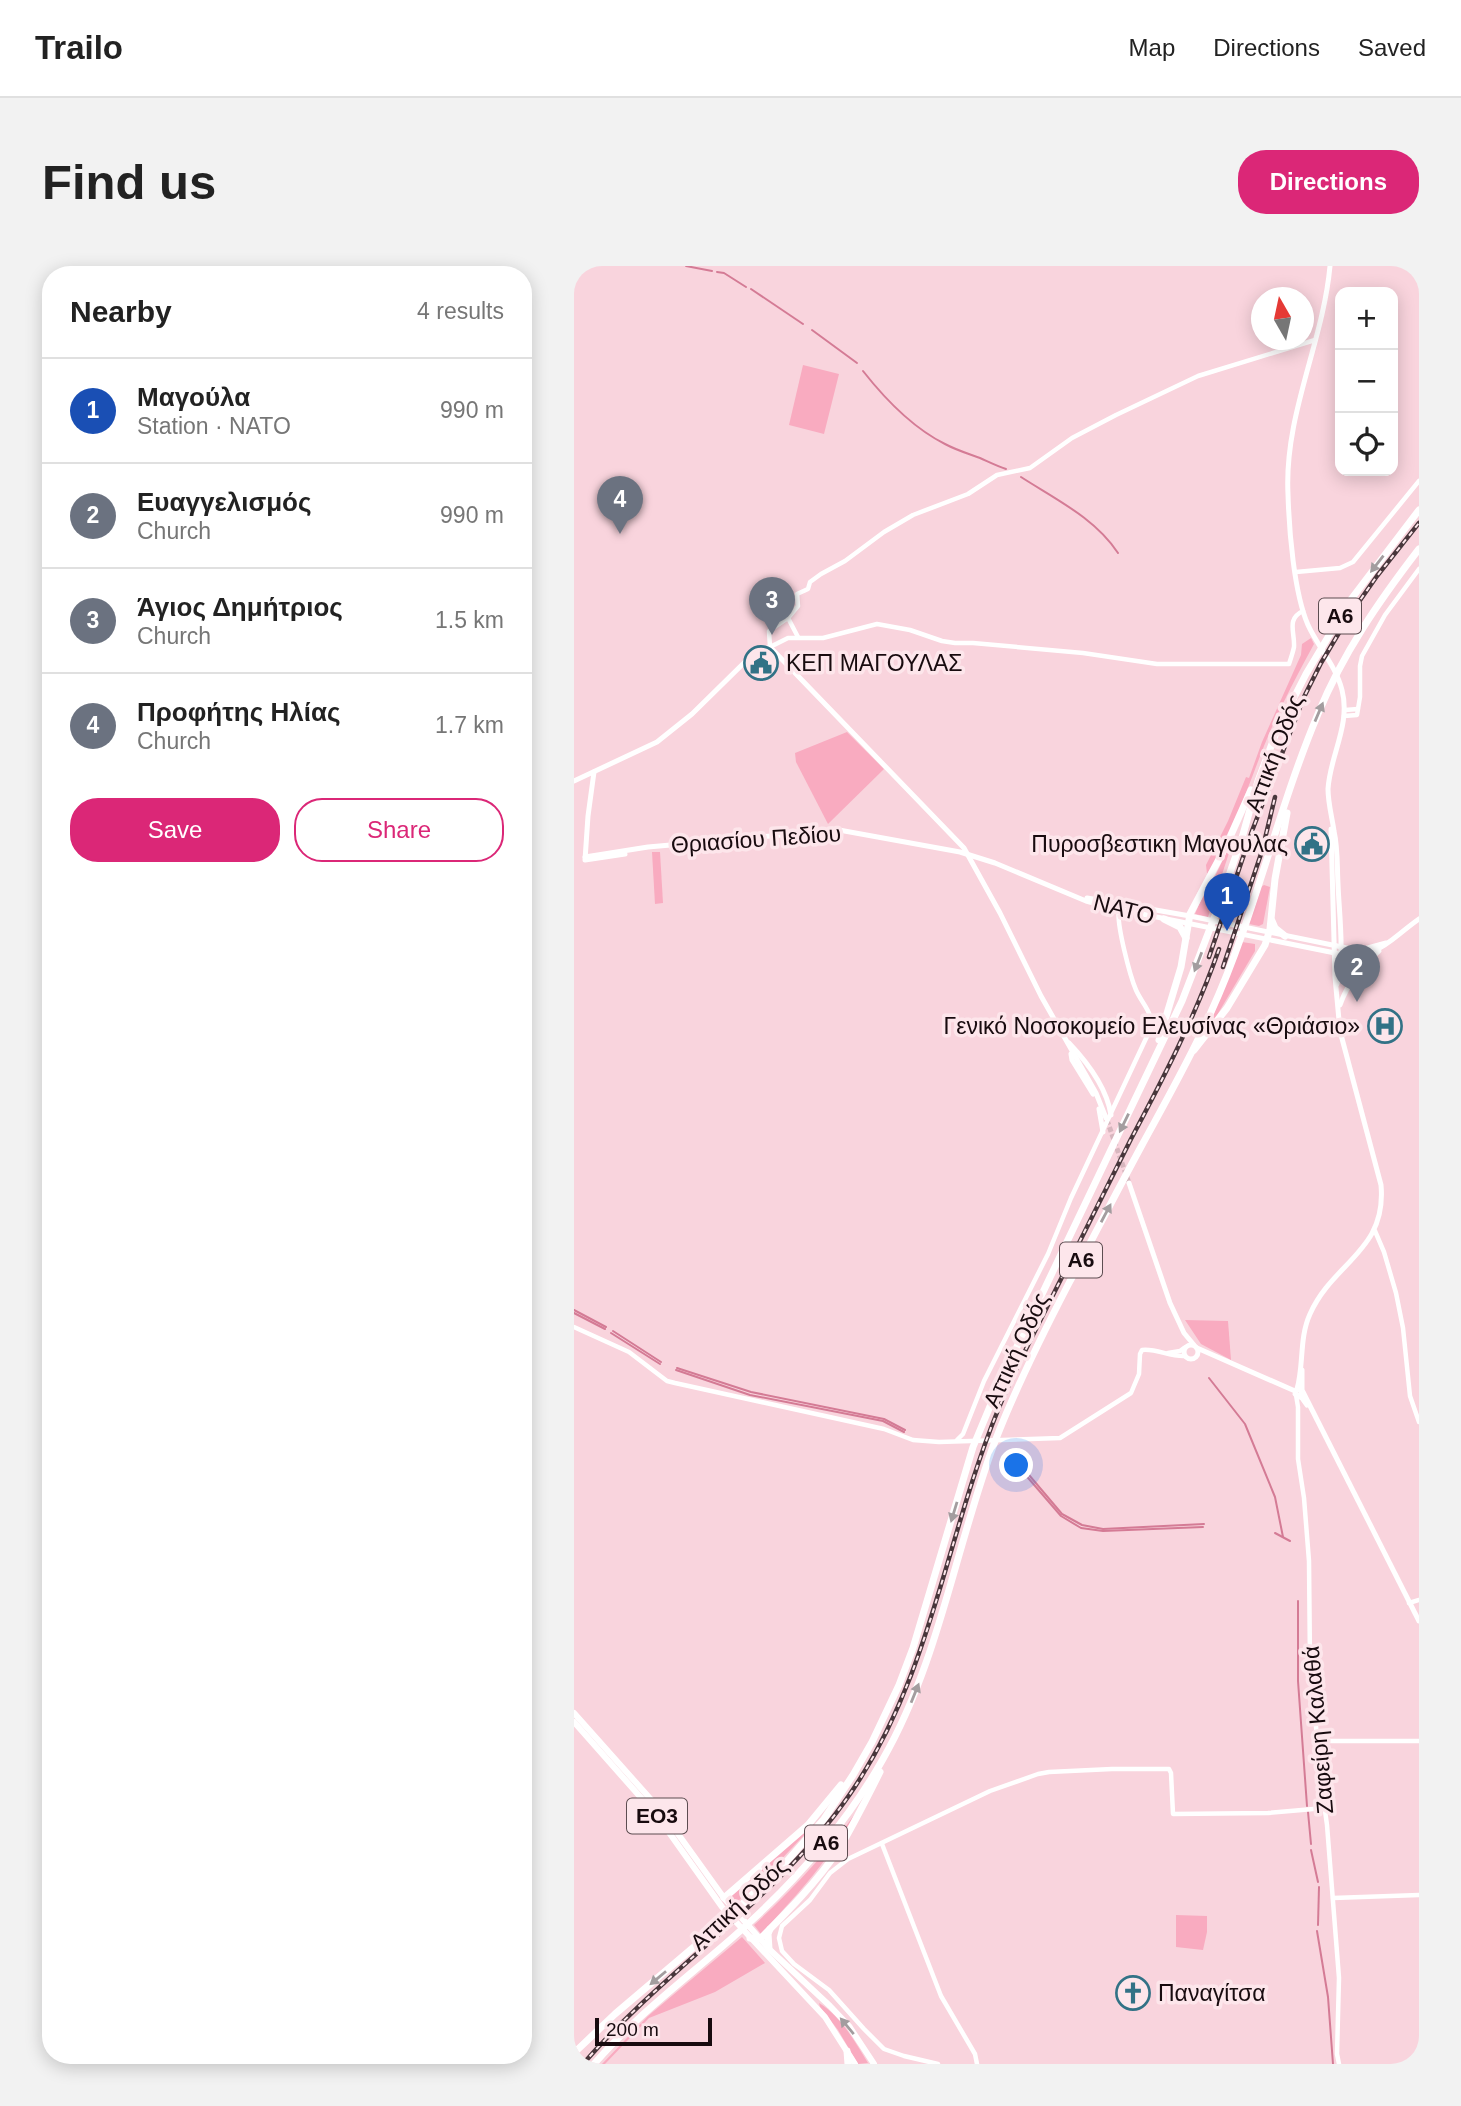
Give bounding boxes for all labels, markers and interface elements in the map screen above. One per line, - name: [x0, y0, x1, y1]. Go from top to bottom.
- text: Trailo: [35, 29, 123, 66]
- text: Map: [1129, 34, 1175, 61]
- text: Directions: [1213, 34, 1320, 61]
- text: Saved: [1358, 34, 1426, 61]
- button: Directions: [1238, 150, 1419, 214]
- text: Find us: [42, 155, 216, 209]
- north arrow: [1251, 287, 1314, 350]
- map controls: [1335, 287, 1398, 476]
- button: +: [1335, 287, 1398, 350]
- text: Nearby: [70, 295, 172, 328]
- text: 4 results: [417, 298, 504, 324]
- button: −: [1335, 350, 1398, 413]
- text: Μαγούλα: [137, 382, 250, 412]
- text: 1: [87, 397, 99, 423]
- text: 990 m: [440, 397, 504, 423]
- text: Station · ΝΑΤΟ: [137, 413, 291, 439]
- button: locate: [1335, 413, 1398, 476]
- pin: 4: [597, 476, 643, 534]
- text: Ευαγγελισμός: [137, 487, 312, 517]
- text: 2: [87, 502, 99, 528]
- text: 990 m: [440, 502, 504, 528]
- text: Church: [137, 518, 211, 544]
- one-way arrow: [1370, 554, 1385, 572]
- pin: 3: [749, 577, 795, 635]
- text: Άγιος Δημήτριος: [137, 592, 343, 622]
- road number: Α6: [1319, 598, 1361, 634]
- text: 3: [87, 607, 99, 633]
- text: 1.5 km: [435, 607, 504, 633]
- text: Church: [137, 623, 211, 649]
- public building icon: ΚΕΠ ΜΑΓΟΥΛΑΣ: [742, 644, 780, 682]
- place label: ΚΕΠ ΜΑΓΟΥΛΑΣ: [786, 650, 963, 676]
- street label: Αττική Οδός: [1240, 691, 1308, 815]
- text: Προφήτης Ηλίας: [137, 697, 340, 727]
- one-way arrow: [1313, 702, 1325, 722]
- text: 4: [87, 712, 99, 738]
- text: 1.7 km: [435, 712, 504, 738]
- text: Church: [137, 728, 211, 754]
- button: Save: [70, 798, 280, 862]
- button: Share: [294, 798, 504, 862]
- street label: Θριασίου Πεδίου: [670, 820, 842, 858]
- public building icon: Πυροσβεστικη Μαγουλας: [1293, 825, 1331, 863]
- place label: Πυροσβεστικη Μαγουλας: [1031, 831, 1288, 857]
- pin: 1: [1204, 873, 1250, 931]
- street label: ΝΑΤΟ: [1091, 889, 1157, 929]
- pin: 2: [1334, 944, 1380, 1002]
- one-way arrow: [1193, 952, 1204, 973]
- hospital icon: Γενικό Νοσοκομείο Ελευσίνας «Θριάσιο»: [1366, 1007, 1404, 1045]
- place label: Γενικό Νοσοκομείο Ελευσίνας «Θριάσιο»: [944, 1013, 1360, 1039]
- one-way arrow: [1118, 1113, 1130, 1133]
- one-way arrow: [1100, 1203, 1111, 1223]
- road number: Α6: [1060, 1242, 1102, 1278]
- street label: Αττική Οδός: [978, 1288, 1054, 1412]
- your location: [999, 1448, 1033, 1482]
- one-way arrow: [948, 1502, 958, 1523]
- street label: Ζαφείρη Καλαθά: [1298, 1645, 1338, 1815]
- one-way arrow: [910, 1683, 921, 1704]
- road number: ΕΟ3: [627, 1798, 687, 1834]
- road number: Α6: [805, 1826, 847, 1860]
- street label: Αττική Οδός: [685, 1852, 793, 1956]
- one-way arrow: [649, 1970, 667, 1986]
- church icon: Παναγίτσα: [1114, 1974, 1152, 2012]
- place label: Παναγίτσα: [1158, 1980, 1266, 2006]
- scale bar: [595, 2015, 712, 2047]
- one-way arrow: [840, 2017, 855, 2035]
- text: 200 m: [606, 2019, 659, 2040]

